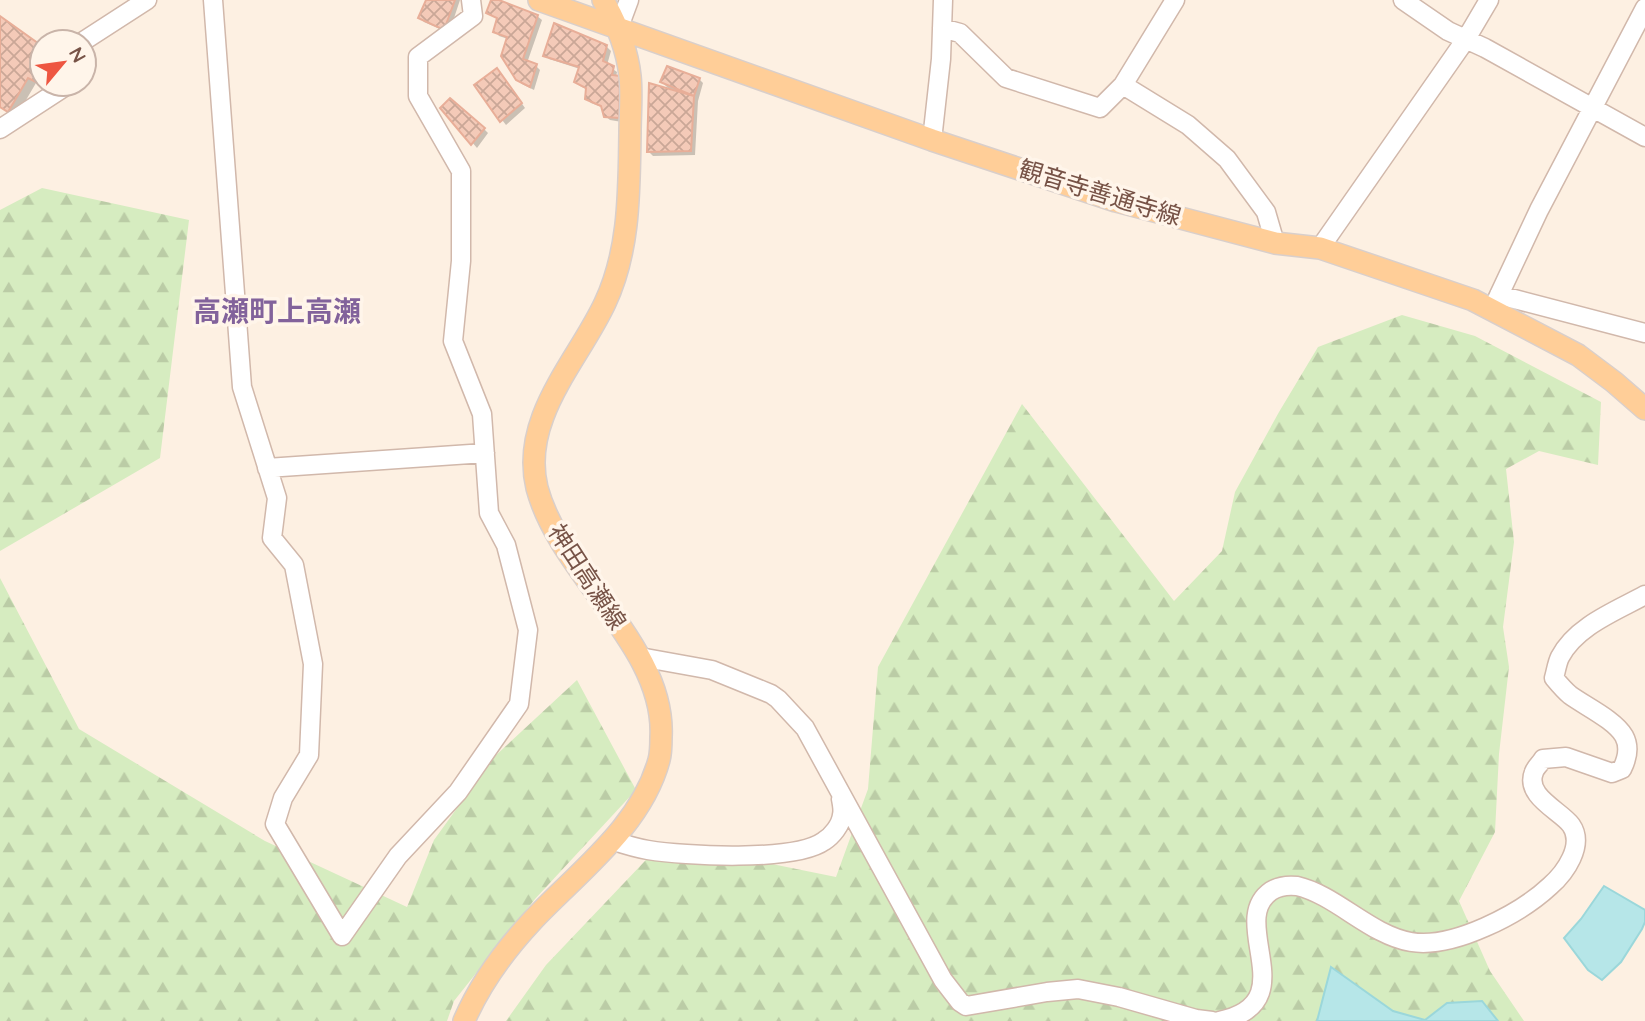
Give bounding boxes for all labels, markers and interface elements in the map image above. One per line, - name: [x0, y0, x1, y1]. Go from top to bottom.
- north arrow: [28, 28, 98, 98]
- text: N: [64, 43, 92, 67]
- street label: 観音寺善通寺線: [1016, 153, 1185, 231]
- district label: 高瀬町上高瀬: [193, 293, 361, 328]
- street label: 神田高瀬線: [543, 518, 633, 635]

